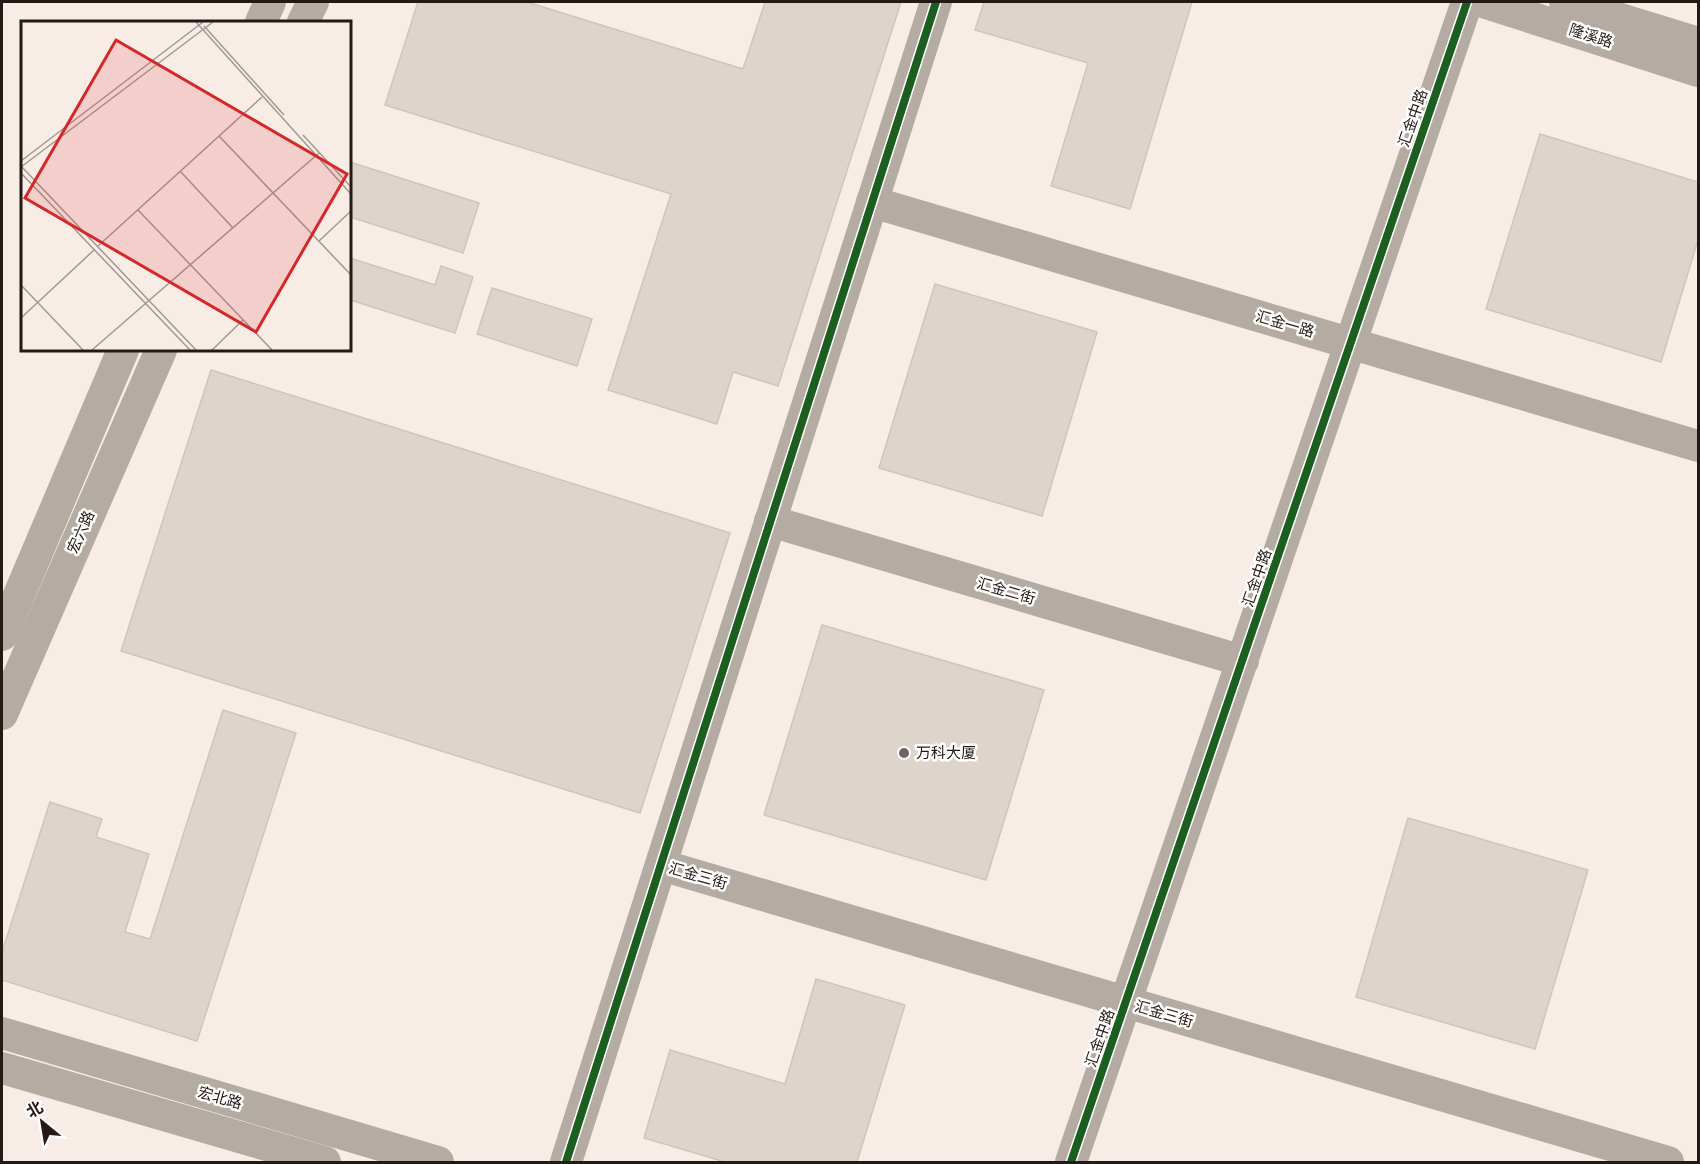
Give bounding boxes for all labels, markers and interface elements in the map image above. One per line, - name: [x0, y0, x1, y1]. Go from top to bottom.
- inset map: [21, 21, 351, 351]
- street label: 隆溪路: [1567, 21, 1615, 51]
- street label: 汇金中路: [1396, 87, 1430, 149]
- street label: 汇金一路: [1254, 308, 1316, 340]
- street label: 宏六路: [65, 508, 97, 556]
- street label: 汇金中路: [1240, 547, 1274, 609]
- street label: 汇金二街: [975, 575, 1037, 607]
- place label: 万科大厦: [916, 745, 976, 761]
- marker: 万科大厦: [897, 746, 911, 760]
- street label: 汇金三街: [667, 860, 729, 892]
- street label: 汇金三街: [1133, 998, 1195, 1030]
- street label: 汇金中路: [1083, 1007, 1117, 1069]
- street label: 宏北路: [196, 1083, 244, 1112]
- north arrow: [12, 1092, 72, 1152]
- text: 北: [24, 1098, 46, 1121]

